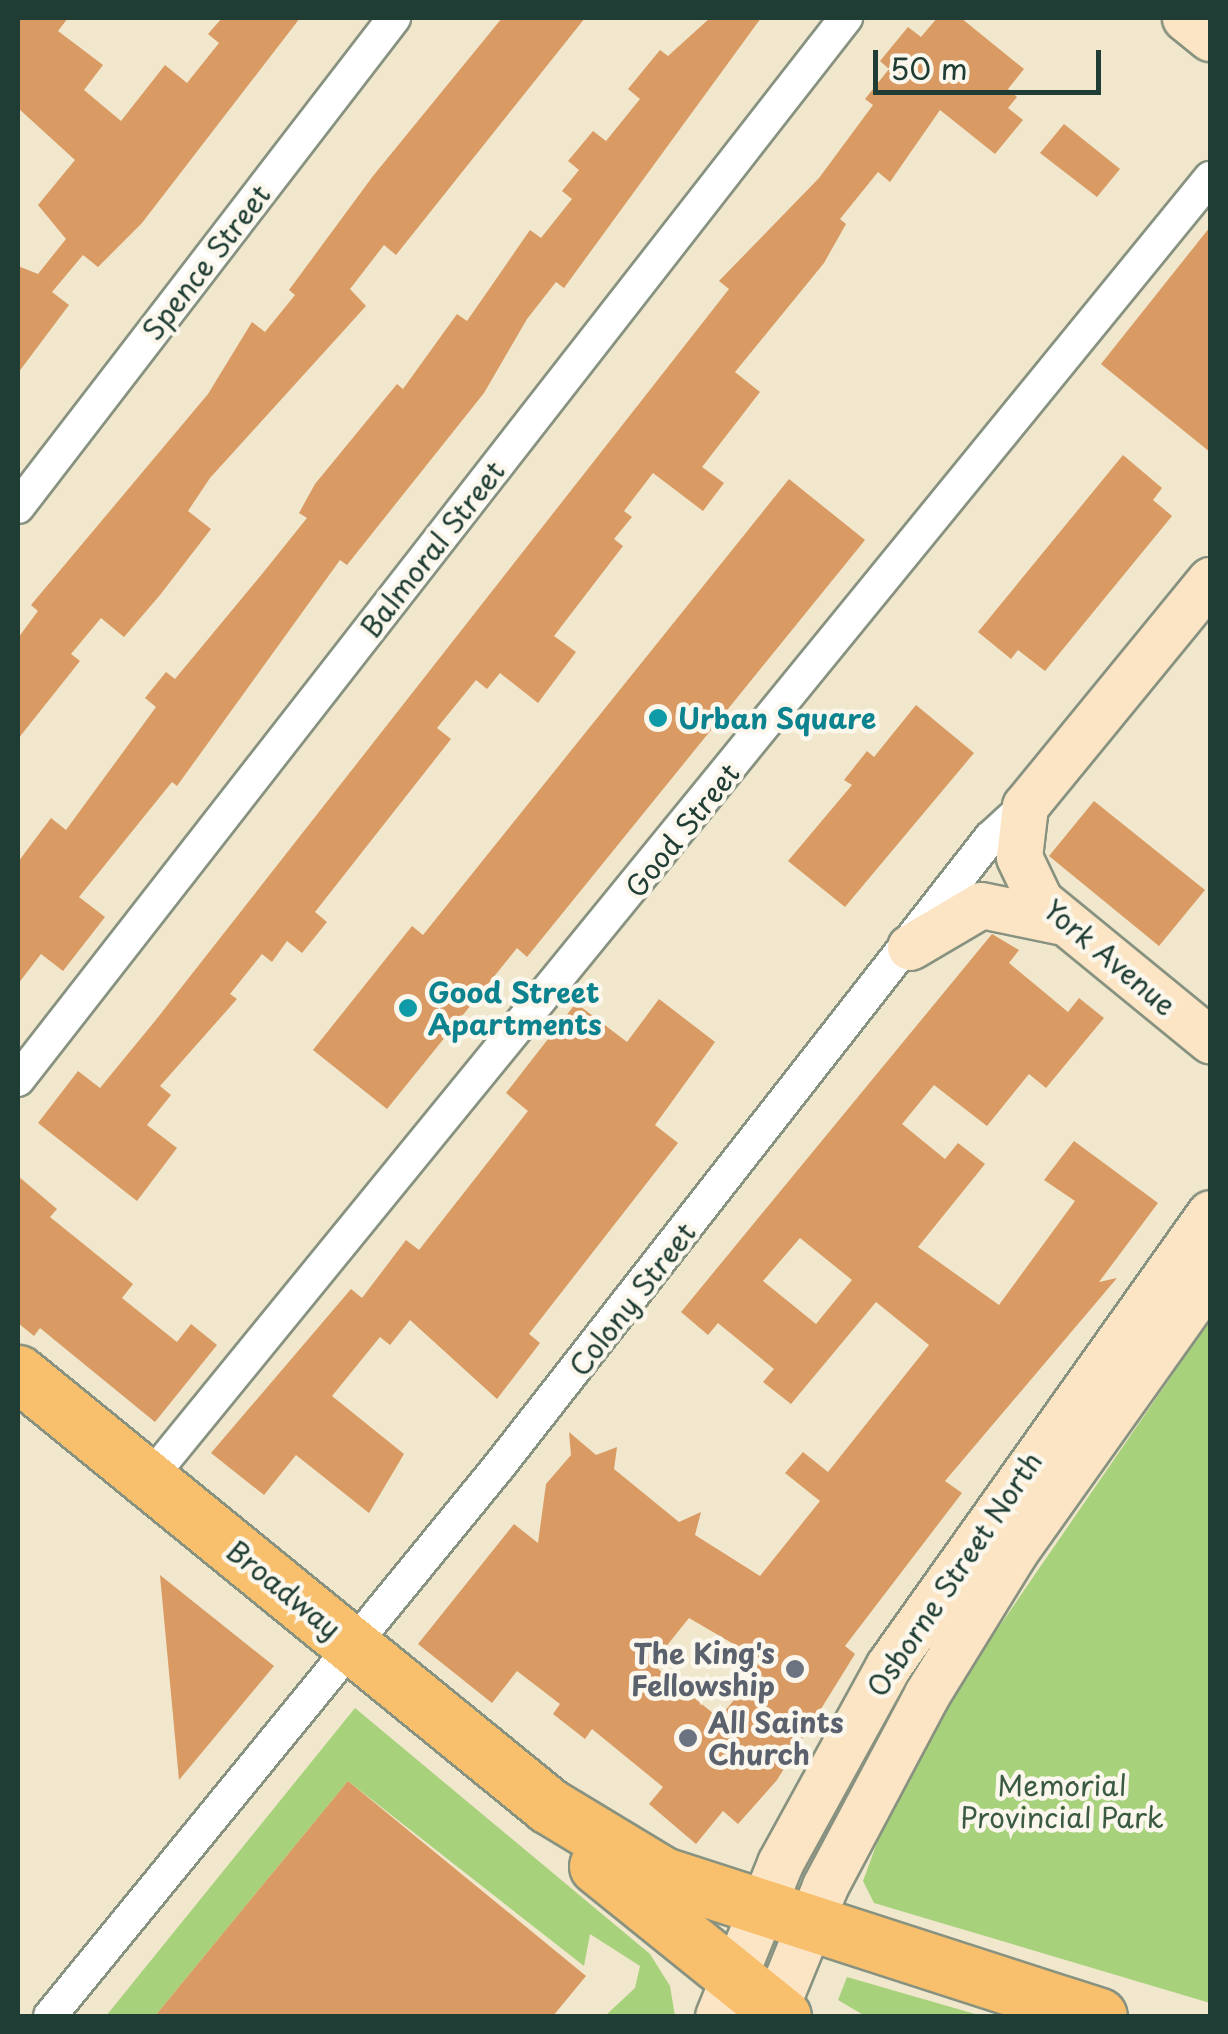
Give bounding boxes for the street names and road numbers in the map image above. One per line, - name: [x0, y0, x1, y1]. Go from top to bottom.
- street label: Spence Street: [135, 177, 277, 347]
- street label: Balmoral Street: [352, 454, 512, 644]
- street label: Good Street: [618, 756, 746, 904]
- street label: York Avenue: [1037, 892, 1183, 1022]
- street label: Colony Street: [562, 1216, 702, 1382]
- street label: Osborne Street North: [858, 1444, 1050, 1704]
- street label: Broadway: [220, 1533, 348, 1645]

